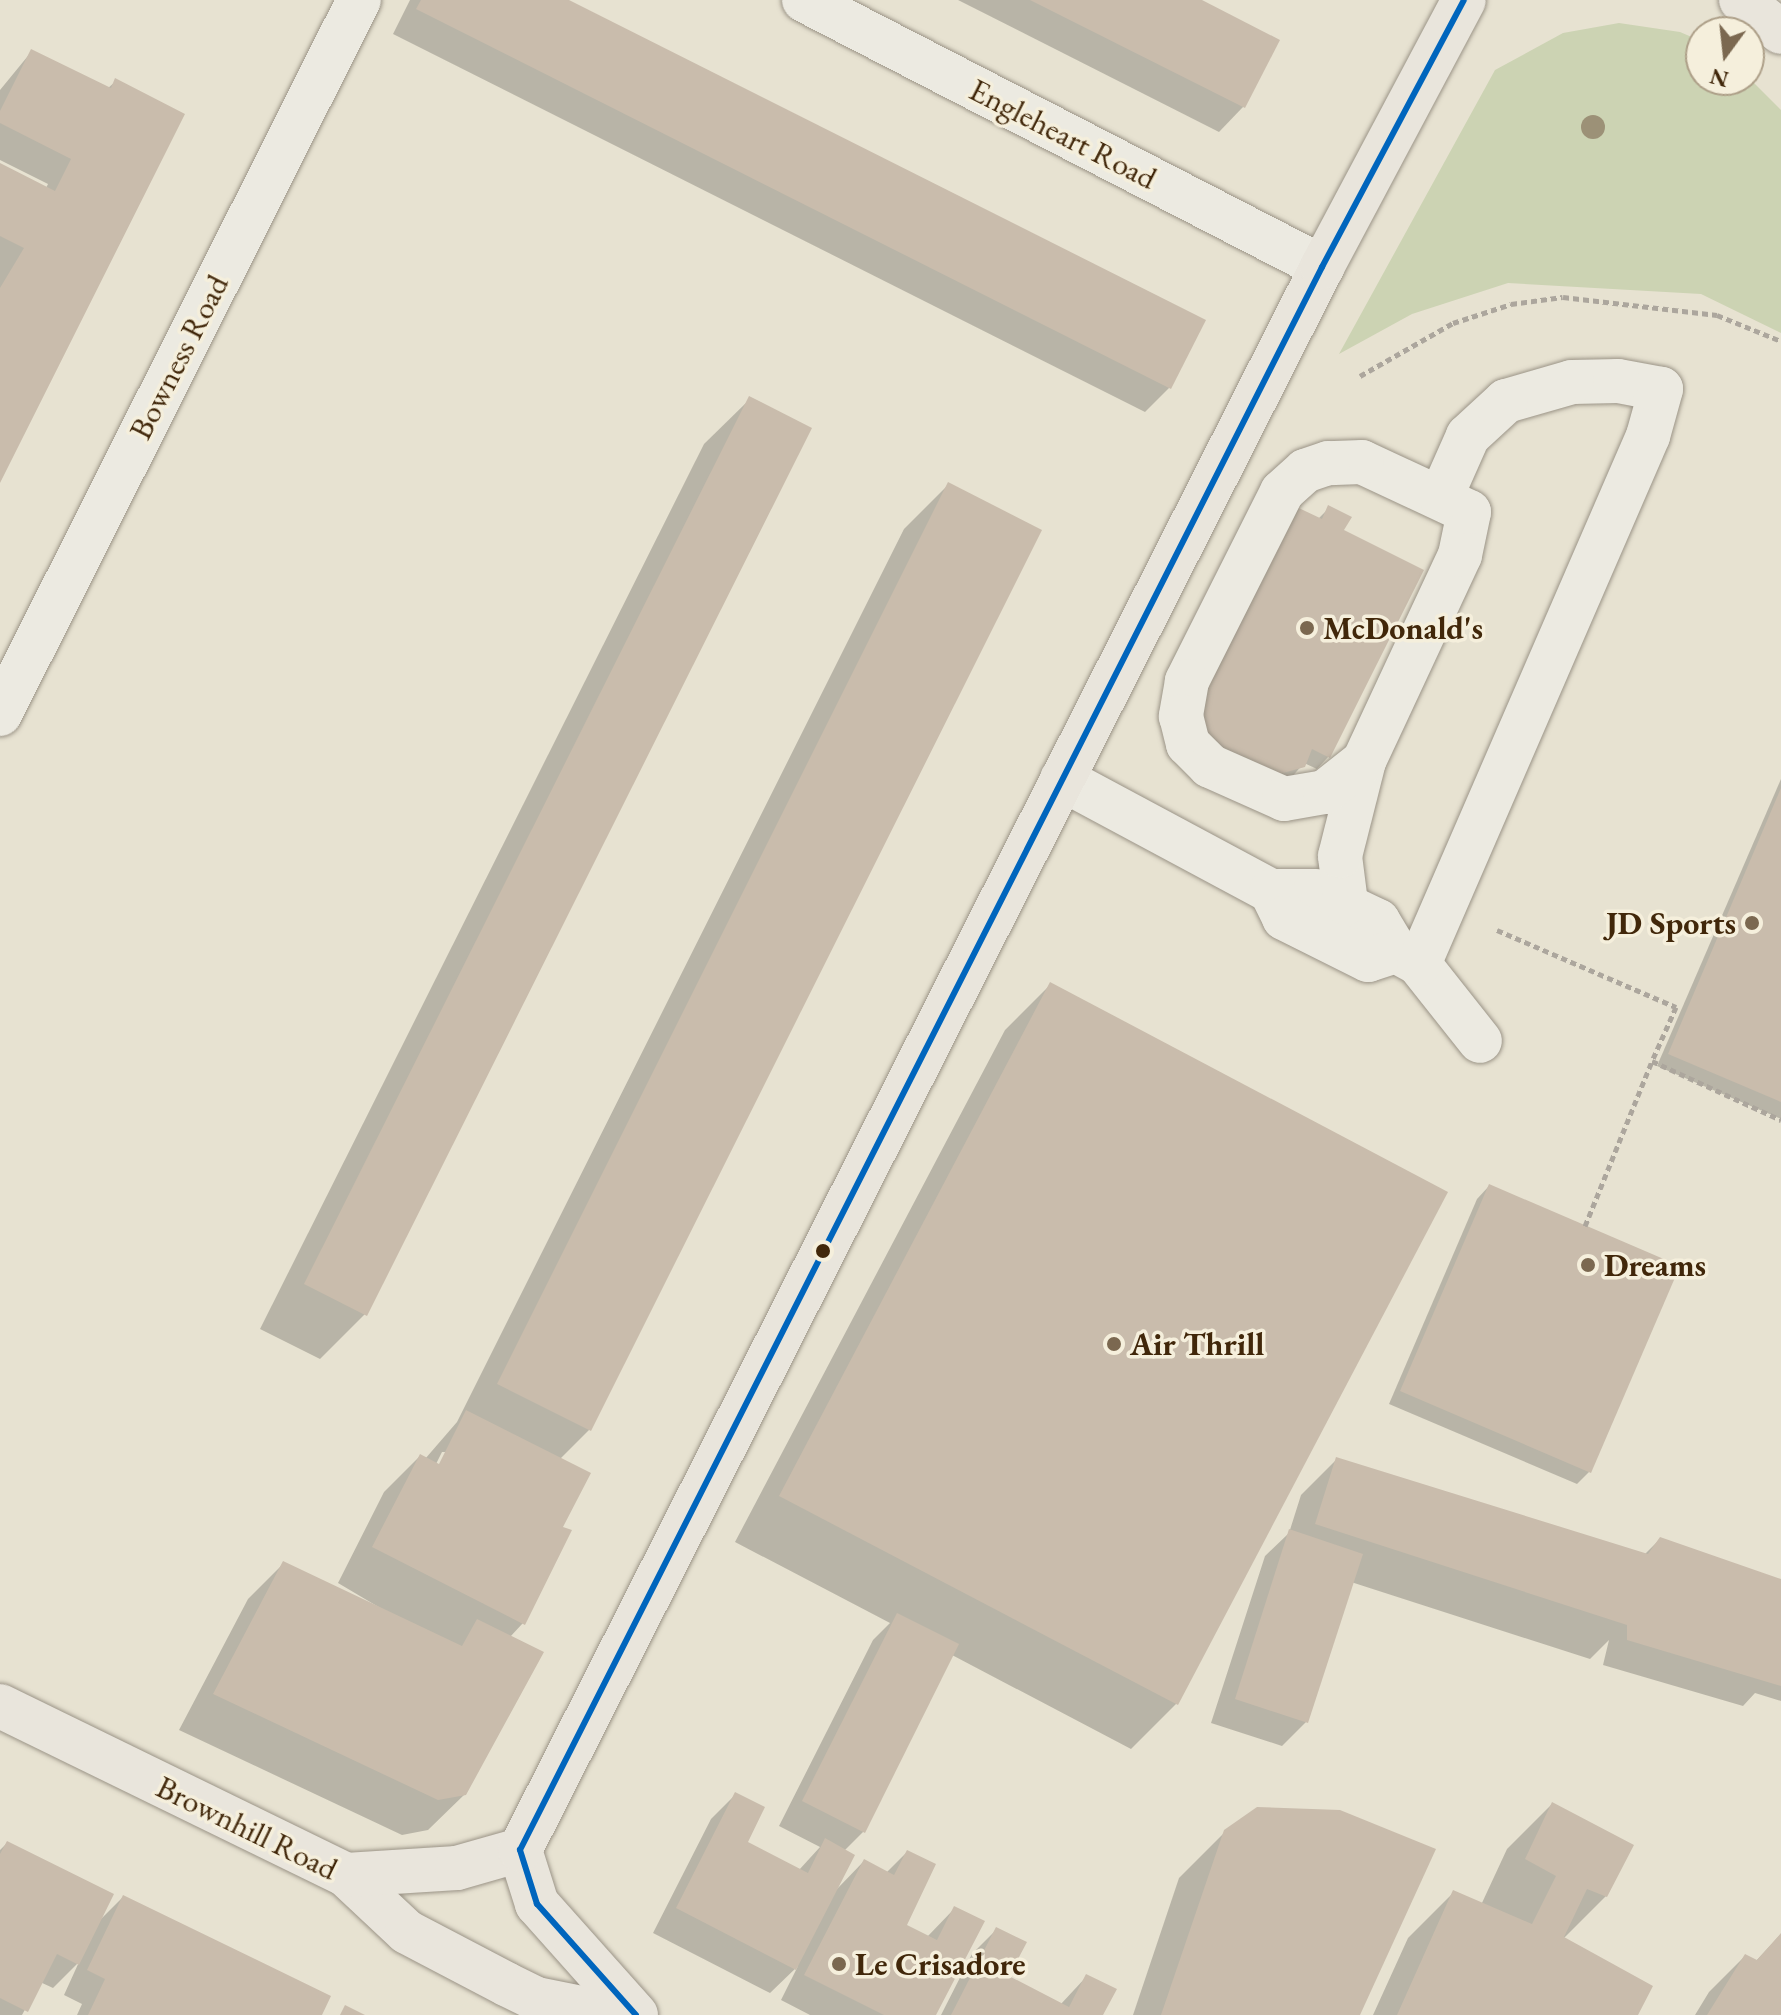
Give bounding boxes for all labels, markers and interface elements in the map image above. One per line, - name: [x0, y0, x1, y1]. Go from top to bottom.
- north arrow: [1685, 16, 1765, 96]
- text: N: [1707, 61, 1732, 94]
- street label: Engleheart Road: [963, 70, 1163, 198]
- street label: Bowness Road: [121, 268, 237, 446]
- place label: McDonald's: [1323, 609, 1483, 647]
- marker: McDonald's: [1298, 619, 1316, 637]
- place label: JD Sports: [1606, 904, 1736, 942]
- marker: JD Sports: [1743, 914, 1761, 932]
- unlabelled marker: [815, 1243, 831, 1259]
- place label: Dreams: [1604, 1246, 1706, 1284]
- marker: Dreams: [1579, 1256, 1597, 1274]
- place label: Air Thrill: [1130, 1325, 1264, 1363]
- marker: Air Thrill: [1105, 1335, 1123, 1353]
- street label: Brownhill Road: [150, 1768, 344, 1888]
- place label: Le Crisadore: [855, 1945, 1026, 1983]
- marker: Le Crisadore: [830, 1955, 848, 1973]

